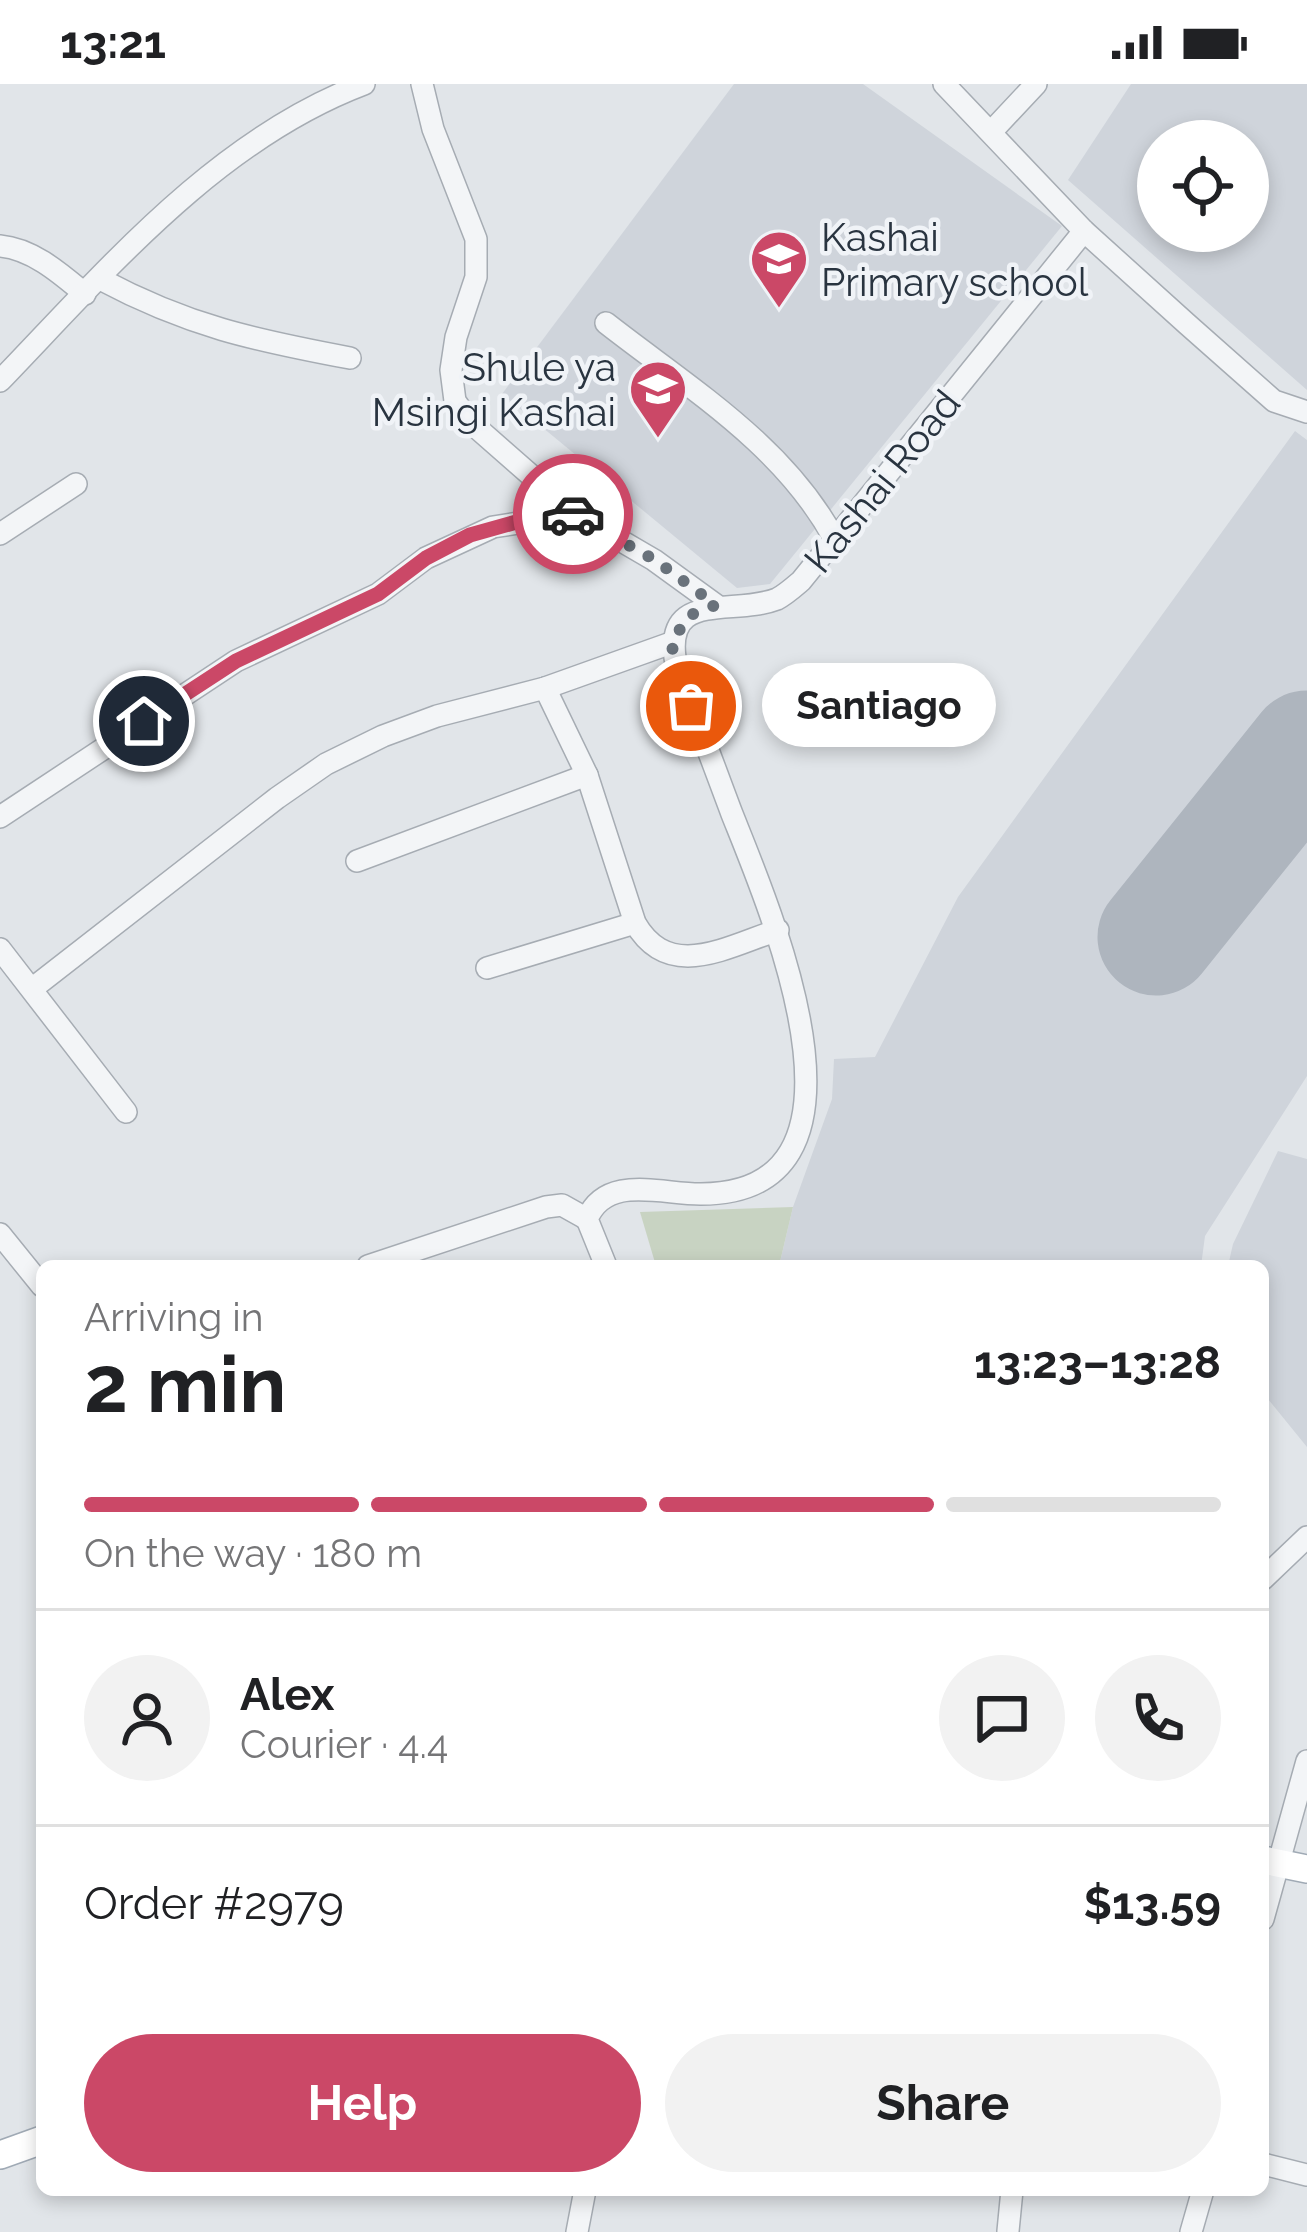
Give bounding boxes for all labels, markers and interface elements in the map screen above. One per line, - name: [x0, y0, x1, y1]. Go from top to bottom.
- text: 13:21: [60, 16, 166, 69]
- map controls: [1137, 120, 1269, 252]
- button: locate: [1137, 120, 1269, 252]
- place label: Kashai Primary school: [821, 214, 1089, 305]
- school or university icon: Kashai Primary school: [748, 228, 810, 310]
- place label: Shule ya Msingi Kashai: [372, 344, 616, 435]
- school or university icon: Shule ya Msingi Kashai: [627, 358, 689, 440]
- street label: Kashai Road: [795, 381, 969, 581]
- courier: [513, 454, 633, 574]
- icon: car: [540, 481, 606, 547]
- pin: [640, 655, 742, 757]
- callout: Santiago: [763, 664, 997, 748]
- pin: [93, 670, 195, 772]
- icon: bag: [658, 673, 724, 739]
- text: Santiago: [796, 682, 962, 728]
- icon: home: [111, 688, 177, 754]
- text: Arriving in: [84, 1294, 264, 1340]
- text: 13:23–13:28: [974, 1336, 1221, 1389]
- text: 2 min: [84, 1339, 286, 1430]
- text: On the way · 180 m: [84, 1530, 422, 1576]
- button: person: [84, 1655, 210, 1781]
- button: chat: [939, 1655, 1065, 1781]
- button: phone: [1095, 1655, 1221, 1781]
- text: Alex: [240, 1668, 334, 1721]
- text: Courier · 4.4: [240, 1721, 448, 1767]
- text: Order #2979: [84, 1877, 344, 1930]
- text: $13.59: [1084, 1877, 1221, 1930]
- button: Help: [84, 2034, 641, 2172]
- button: Share: [665, 2034, 1221, 2172]

